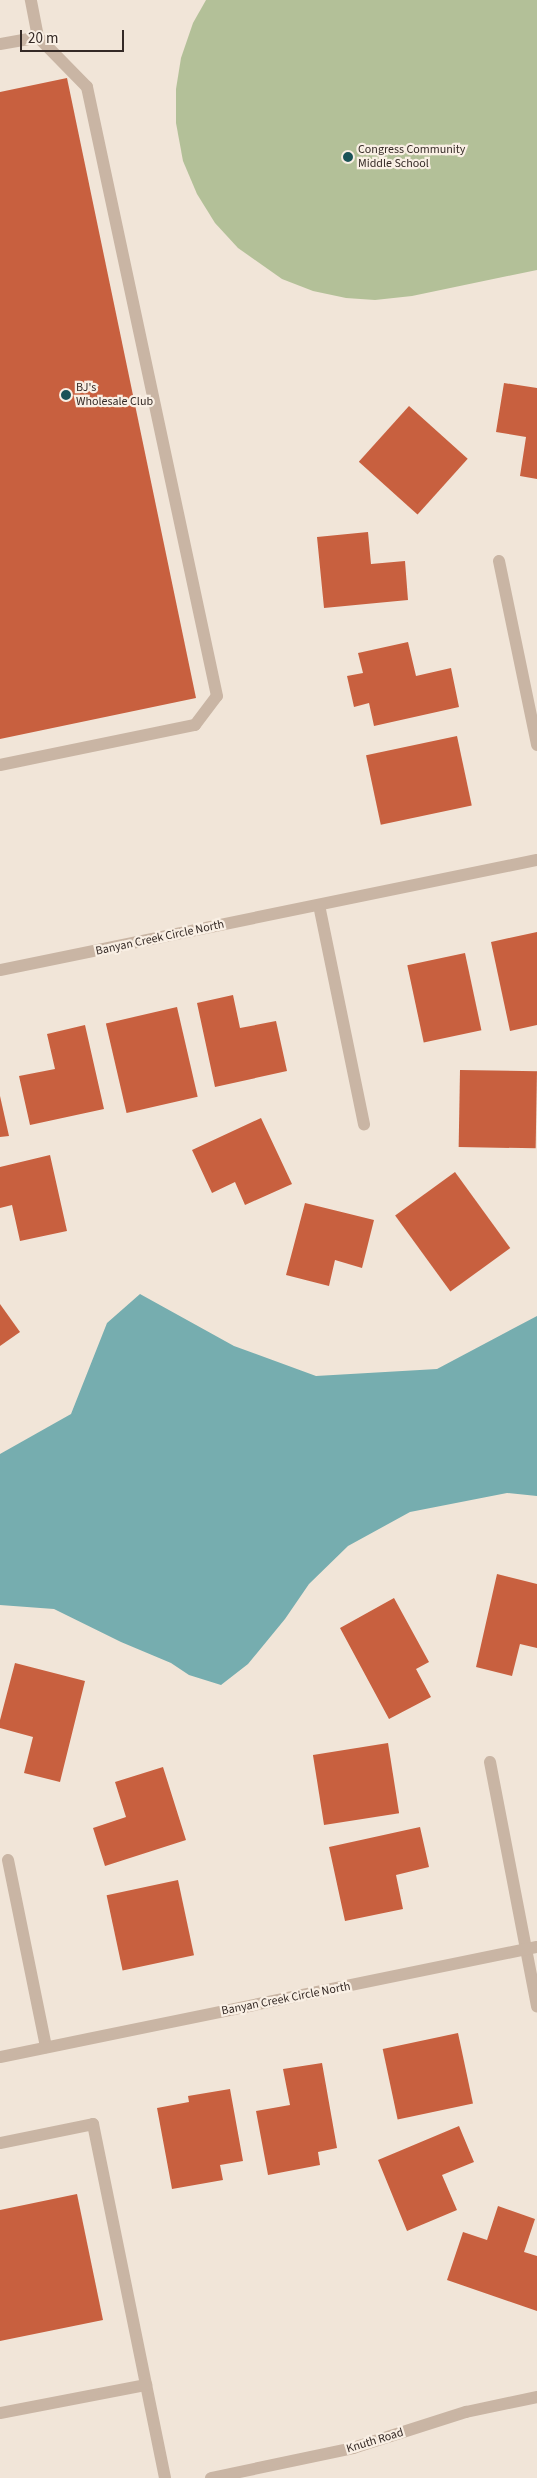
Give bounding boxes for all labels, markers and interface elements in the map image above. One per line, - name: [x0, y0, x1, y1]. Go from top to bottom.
- scale bar: [22, 20, 126, 52]
- text: 20 m: [28, 28, 58, 49]
- place label: Congress Community Middle School: [358, 143, 465, 171]
- marker: Congress Community Middle School: [342, 151, 354, 163]
- place label: BJ's Wholesale Club: [76, 381, 153, 409]
- marker: BJ's Wholesale Club: [60, 389, 72, 401]
- street label: Banyan Creek Circle North: [94, 917, 226, 959]
- street label: Banyan Creek Circle North: [220, 1979, 352, 2019]
- street label: Knuth Road: [345, 2426, 405, 2456]

